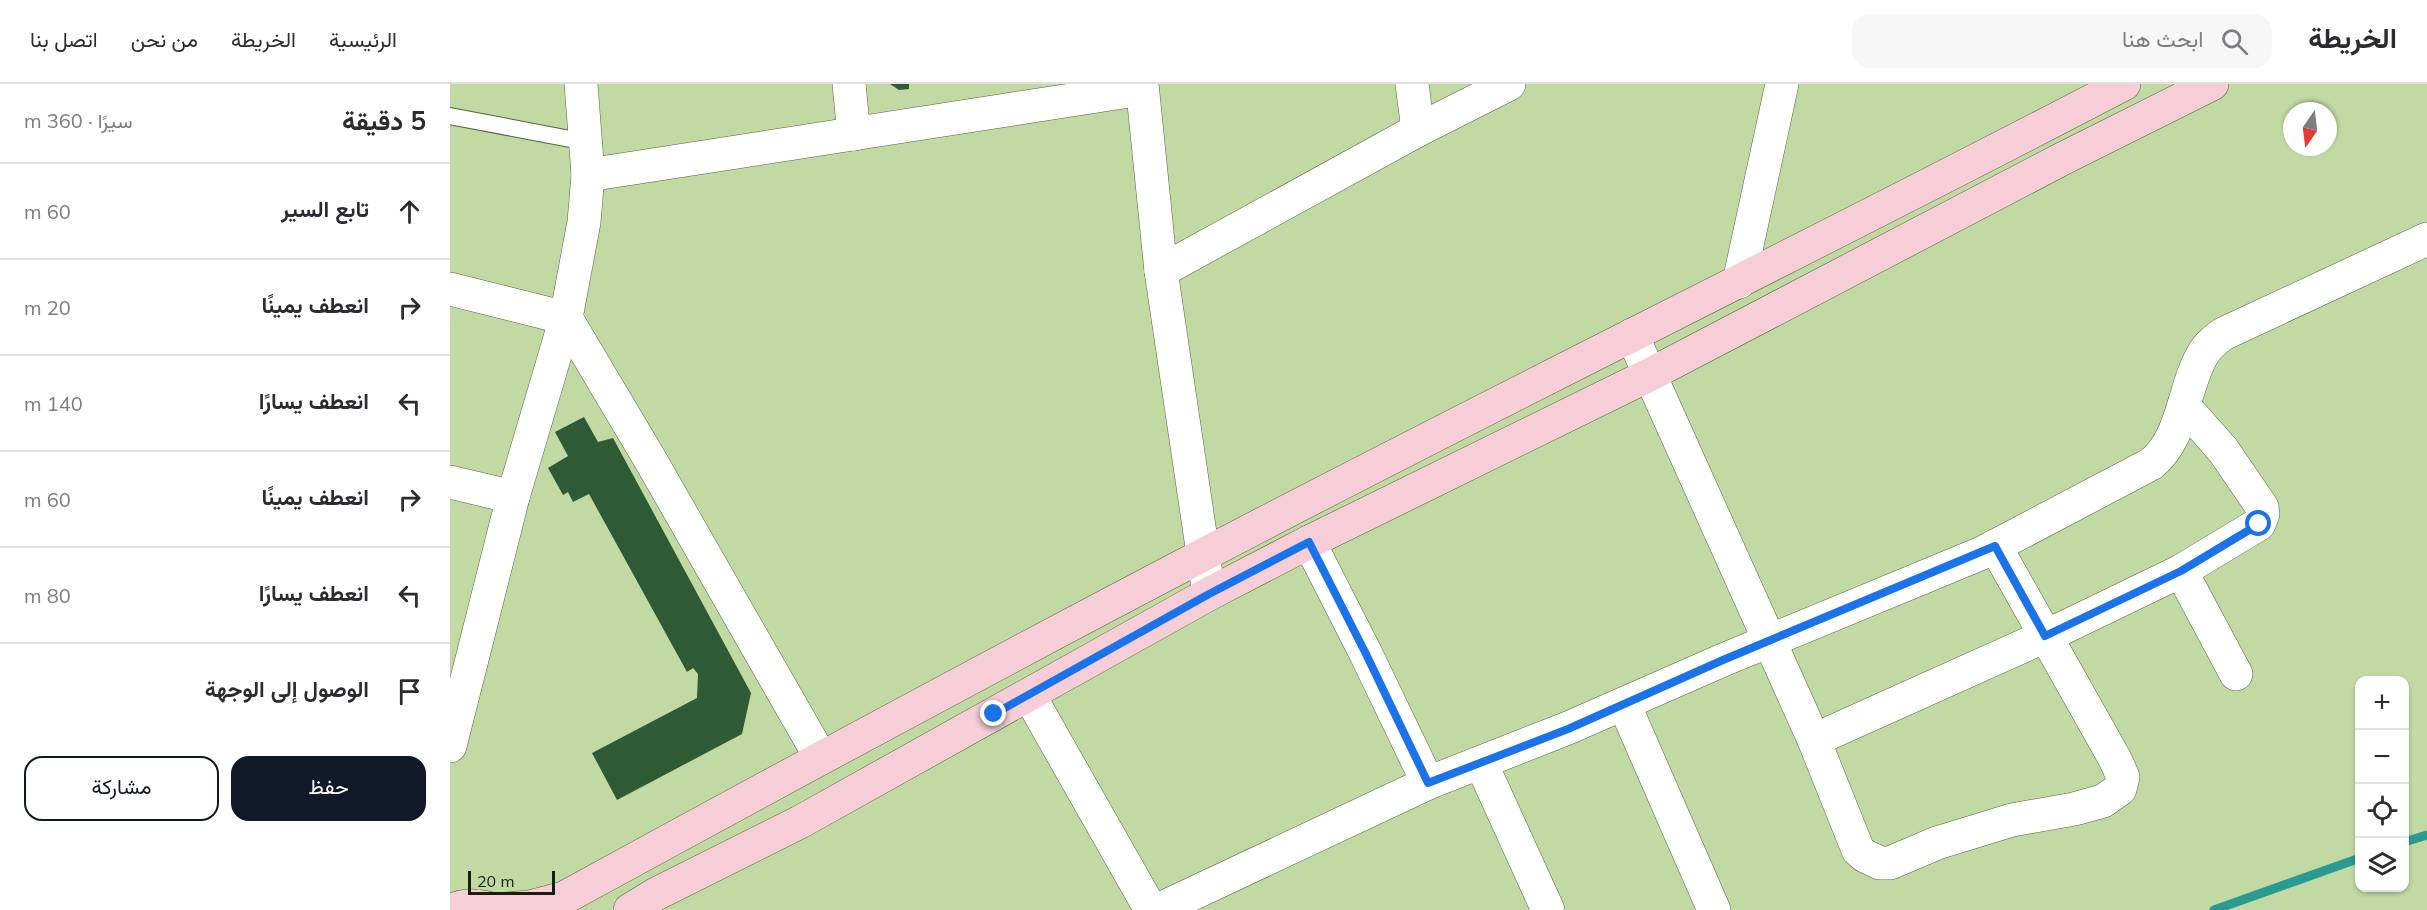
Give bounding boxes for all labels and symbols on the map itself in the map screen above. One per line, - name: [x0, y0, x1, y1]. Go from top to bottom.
- north arrow: [2283, 102, 2337, 156]
- route start: [2245, 510, 2271, 536]
- route end: [980, 700, 1006, 726]
- scale bar: [468, 868, 555, 896]

